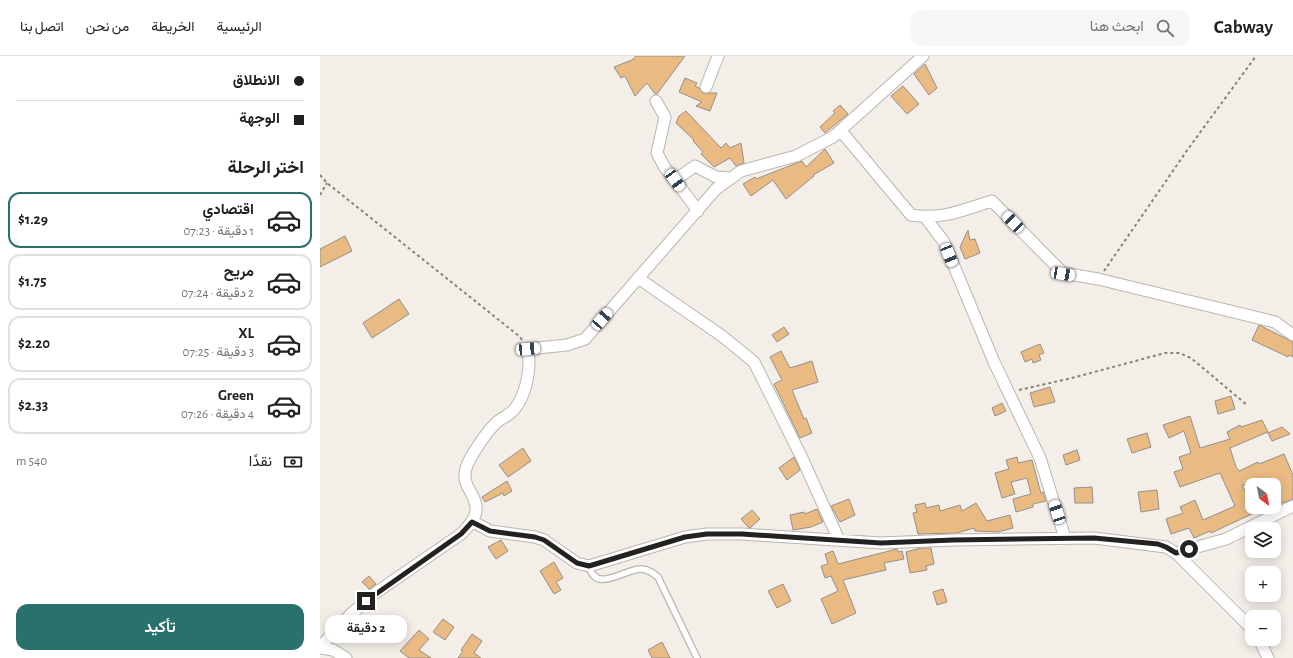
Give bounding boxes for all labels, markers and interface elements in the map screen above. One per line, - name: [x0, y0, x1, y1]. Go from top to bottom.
- search box: [910, 10, 1190, 46]
- icon: search: [1154, 17, 1176, 39]
- text: Cabway: [1214, 18, 1273, 37]
- text: ابحث هنا: [1090, 19, 1144, 34]
- text: اتصل بنا: [20, 20, 64, 34]
- text: من نحن: [86, 20, 129, 34]
- text: الخريطة: [151, 20, 195, 34]
- text: الرئيسية: [217, 20, 262, 34]
- text: الانطلاق: [233, 73, 280, 88]
- text: الوجهة: [239, 111, 280, 126]
- text: اختر الرحلة: [227, 159, 304, 177]
- car: [663, 167, 687, 193]
- text: اقتصادي: [202, 202, 254, 217]
- icon: car: [266, 202, 302, 238]
- car: [1000, 209, 1026, 235]
- text: $1.29: [18, 212, 48, 227]
- text: 1 دقيقة · 07:23: [183, 225, 254, 238]
- car: [939, 242, 959, 268]
- text: مريح: [224, 264, 254, 279]
- icon: car: [266, 264, 302, 300]
- car: [1050, 266, 1076, 282]
- text: $1.75: [18, 274, 47, 289]
- text: 2 دقيقة · 07:24: [181, 287, 254, 300]
- car: [590, 306, 614, 332]
- text: XL: [238, 326, 254, 341]
- icon: car: [266, 326, 302, 362]
- text: $2.20: [18, 336, 50, 351]
- car: [516, 342, 540, 356]
- text: 3 دقيقة · 07:25: [183, 346, 254, 359]
- text: Green: [218, 388, 254, 403]
- icon: car: [266, 388, 302, 424]
- text: $2.33: [18, 398, 48, 413]
- text: 4 دقيقة · 07:26: [181, 408, 254, 421]
- icon: cash: [282, 451, 304, 473]
- text: نقدًا: [249, 454, 272, 469]
- text: 540 m: [16, 455, 47, 468]
- north arrow: [1245, 478, 1281, 514]
- map controls: [1245, 478, 1281, 646]
- car: [1048, 499, 1066, 525]
- button: layers: [1245, 522, 1281, 558]
- route start: [1180, 540, 1198, 558]
- button: +: [1245, 566, 1281, 602]
- route end: [357, 592, 375, 610]
- button: تأكيد: [16, 604, 304, 650]
- button: −: [1245, 610, 1281, 646]
- callout: 2 دقيقة: [325, 615, 407, 643]
- text: 2 دقيقة: [347, 622, 385, 635]

